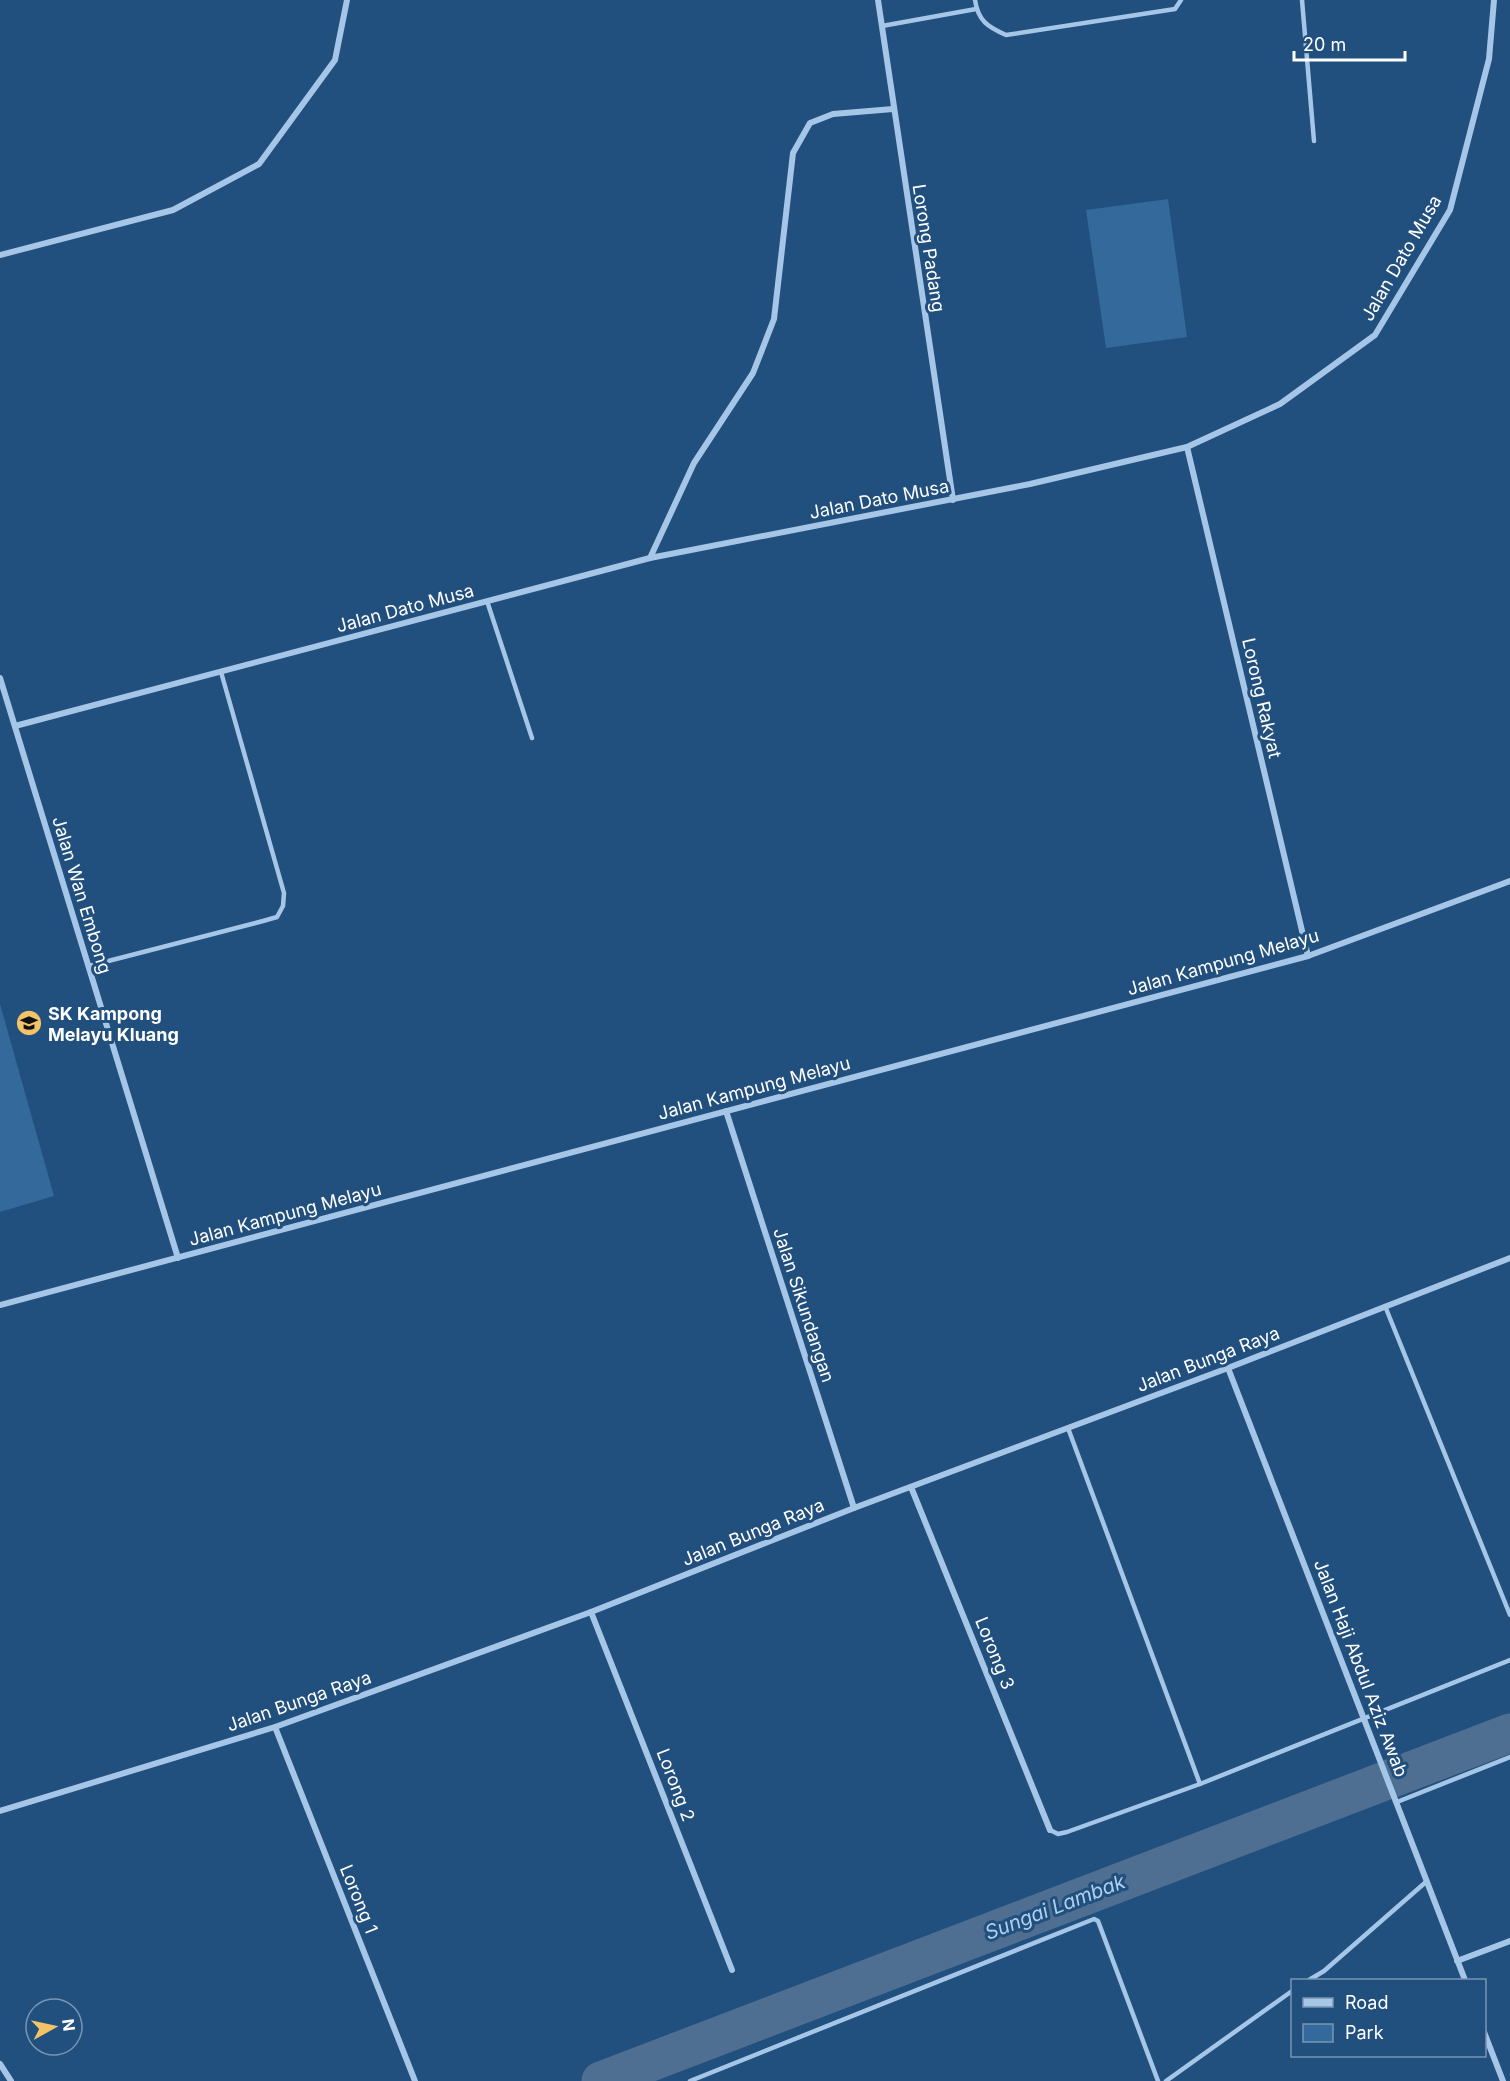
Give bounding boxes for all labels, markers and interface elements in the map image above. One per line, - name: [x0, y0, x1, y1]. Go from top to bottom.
- scale bar: [1294, 24, 1405, 62]
- text: 20 m: [1303, 34, 1346, 55]
- street label: Lorong Padang: [909, 182, 949, 314]
- street label: Jalan Dato Musa: [1356, 191, 1446, 325]
- street label: Jalan Dato Musa: [807, 475, 951, 523]
- street label: Jalan Dato Musa: [334, 580, 476, 636]
- street label: Lorong Rakyat: [1238, 636, 1286, 760]
- street label: Jalan Wan Embong: [48, 814, 116, 976]
- street label: Jalan Kampung Melayu: [1125, 925, 1321, 999]
- place label: SK Kampong Melayu Kluang: [48, 1003, 179, 1045]
- school or university icon: SK Kampong Melayu Kluang: [14, 1008, 44, 1038]
- street label: Jalan Kampung Melayu: [655, 1052, 853, 1124]
- street label: Jalan Kampung Melayu: [186, 1178, 384, 1250]
- street label: Jalan Sikundangan: [769, 1225, 839, 1385]
- street label: Jalan Bunga Raya: [1134, 1322, 1282, 1396]
- street label: Jalan Bunga Raya: [679, 1494, 827, 1570]
- street label: Jalan Haji Abdul Aziz Awab: [1310, 1556, 1412, 1780]
- street label: Lorong 3: [971, 1614, 1019, 1692]
- street label: Jalan Bunga Raya: [224, 1666, 374, 1736]
- street label: Lorong 2: [653, 1746, 699, 1824]
- street label: Lorong 1: [336, 1862, 382, 1936]
- water label: Sungai Lambak: [982, 1869, 1129, 1945]
- legend: [1291, 1979, 1486, 2057]
- text: Road: [1345, 1992, 1388, 2013]
- north arrow: [24, 1997, 84, 2057]
- text: N: [58, 2017, 80, 2032]
- text: Park: [1345, 2022, 1384, 2043]

